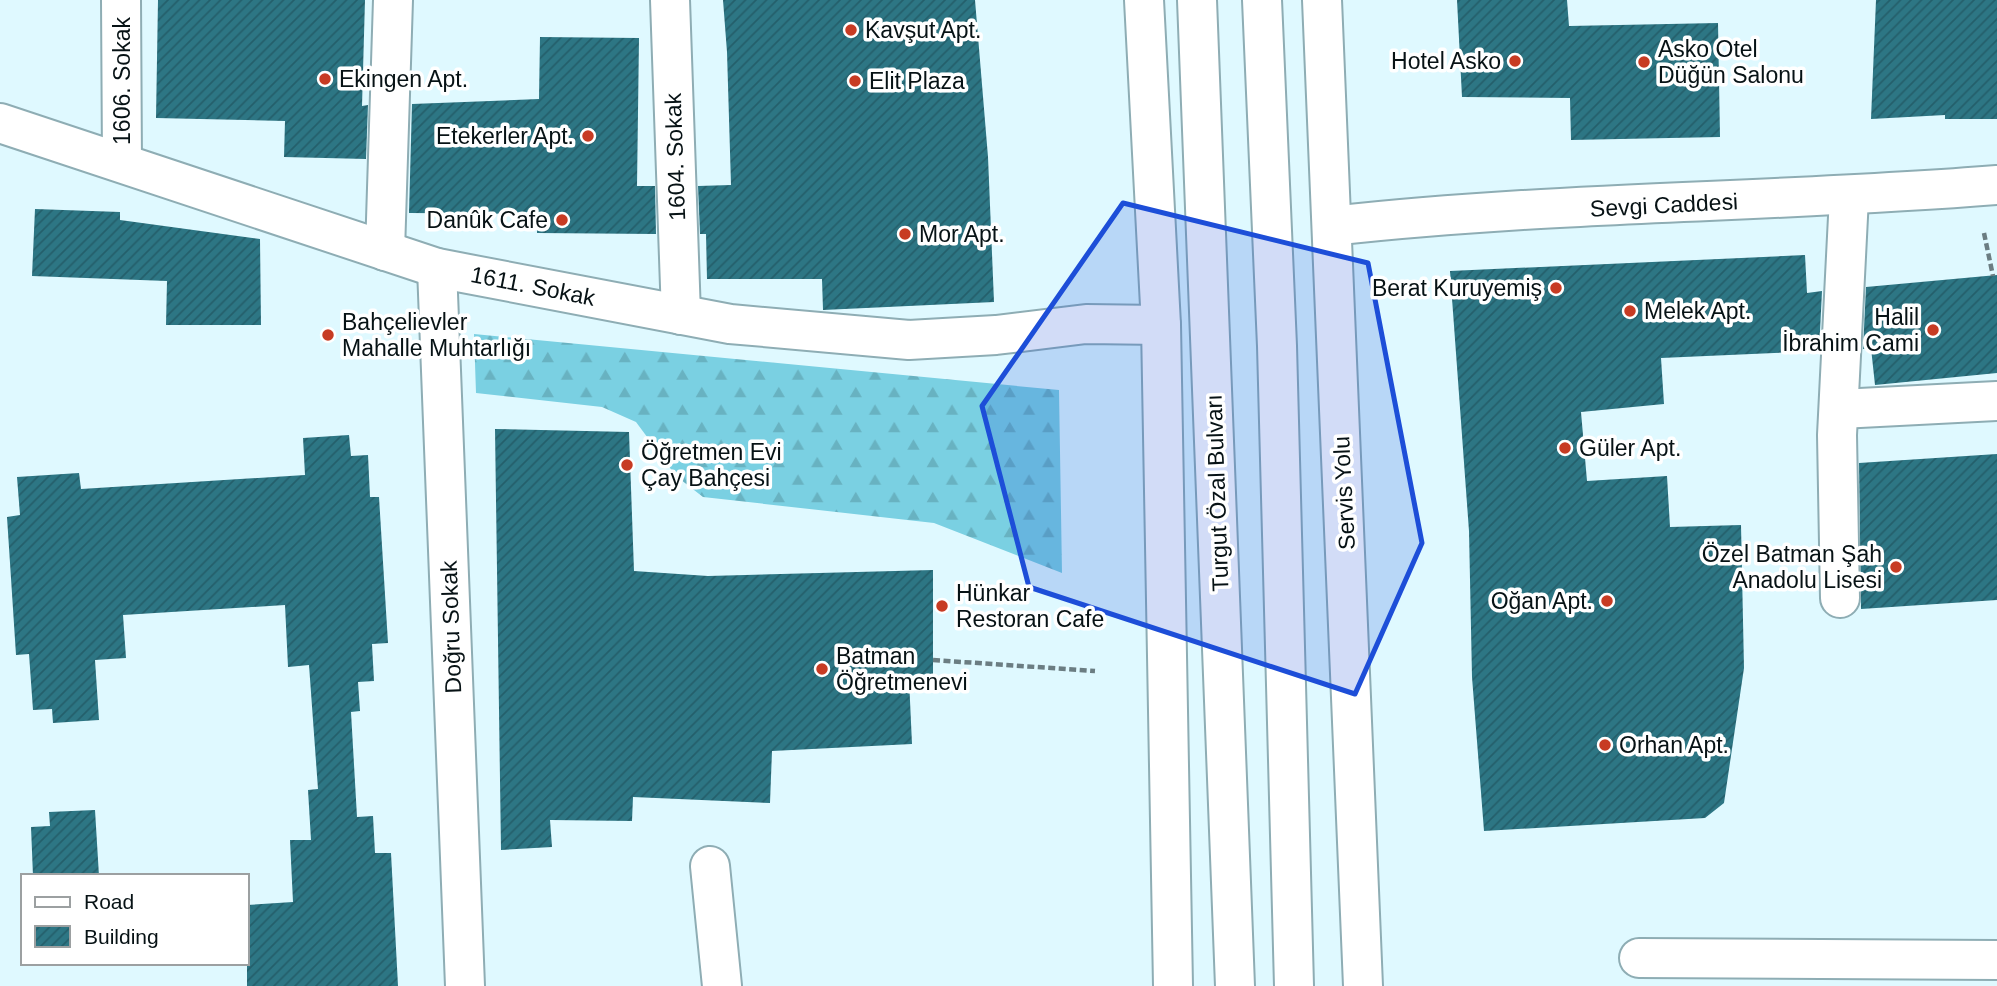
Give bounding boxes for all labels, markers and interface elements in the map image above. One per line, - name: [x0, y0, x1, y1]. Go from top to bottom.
- street label: 1606. Sokak: [109, 17, 135, 145]
- place label: Kavşut Apt.: [865, 17, 981, 43]
- marker: Kavşut Apt.: [843, 22, 859, 38]
- place label: Asko Otel Düğün Salonu: [1658, 36, 1804, 88]
- place label: Hotel Asko: [1391, 48, 1501, 74]
- marker: Hotel Asko: [1507, 53, 1523, 69]
- marker: Asko Otel Düğün Salonu: [1636, 54, 1652, 70]
- place label: Ekingen Apt.: [339, 66, 468, 92]
- place label: Elit Plaza: [869, 68, 965, 94]
- marker: Ekingen Apt.: [317, 71, 333, 87]
- marker: Elit Plaza: [847, 73, 863, 89]
- street label: 1604. Sokak: [660, 92, 690, 221]
- place label: Etekerler Apt.: [436, 123, 574, 149]
- marker: Etekerler Apt.: [580, 128, 596, 144]
- street label: Sevgi Caddesi: [1589, 188, 1739, 222]
- place label: Danûk Cafe: [427, 207, 548, 233]
- marker: Danûk Cafe: [554, 212, 570, 228]
- place label: Mor Apt.: [919, 221, 1005, 247]
- marker: Mor Apt.: [897, 226, 913, 242]
- street label: 1611. Sokak: [469, 261, 598, 311]
- place label: Berat Kuruyemiş: [1372, 275, 1542, 301]
- marker: Berat Kuruyemiş: [1548, 280, 1564, 296]
- place label: Melek Apt.: [1644, 298, 1751, 324]
- marker: Melek Apt.: [1622, 303, 1638, 319]
- place label: Halil İbrahim Cami: [1782, 304, 1919, 356]
- place label: Bahçelievler Mahalle Muhtarlığı: [342, 309, 531, 361]
- marker: Halil İbrahim Cami: [1925, 322, 1941, 338]
- marker: Bahçelievler Mahalle Muhtarlığı: [320, 327, 336, 343]
- street label: Turgut Özal Bulvarı: [1201, 394, 1233, 592]
- street label: Servis Yolu: [1328, 435, 1360, 551]
- place label: Güler Apt.: [1579, 435, 1681, 461]
- place label: Öğretmen Evi Çay Bahçesi: [641, 439, 782, 491]
- marker: Güler Apt.: [1557, 440, 1573, 456]
- marker: Öğretmen Evi Çay Bahçesi: [619, 457, 635, 473]
- place label: Özel Batman Şah Anadolu Lisesi: [1702, 541, 1882, 593]
- marker: Özel Batman Şah Anadolu Lisesi: [1888, 559, 1904, 575]
- street label: Doğru Sokak: [436, 560, 466, 694]
- place label: Hünkar Restoran Cafe: [956, 580, 1104, 632]
- place label: Oğan Apt.: [1491, 588, 1593, 614]
- marker: Oğan Apt.: [1599, 593, 1615, 609]
- marker: Hünkar Restoran Cafe: [934, 598, 950, 614]
- place label: Batman Öğretmenevi: [836, 643, 968, 695]
- marker: Batman Öğretmenevi: [814, 661, 830, 677]
- place label: Orhan Apt.: [1619, 732, 1729, 758]
- marker: Orhan Apt.: [1597, 737, 1613, 753]
- legend: [21, 874, 248, 965]
- text: Road: [84, 890, 134, 913]
- text: Building: [84, 925, 159, 948]

